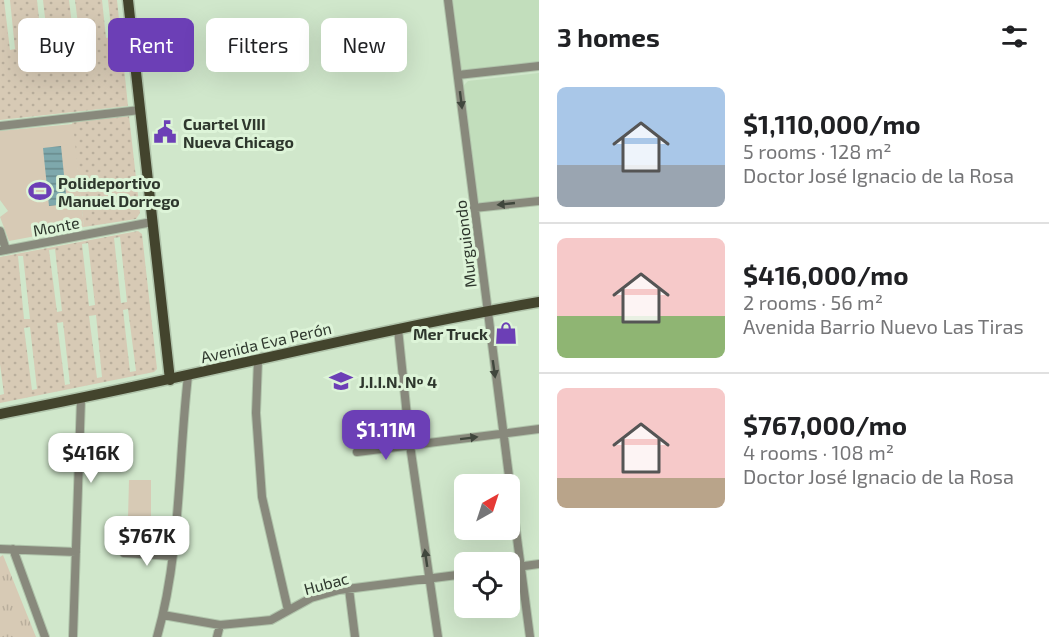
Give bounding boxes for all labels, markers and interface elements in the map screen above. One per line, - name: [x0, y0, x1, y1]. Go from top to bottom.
- chip: Buy: [18, 18, 96, 72]
- chip: Rent: [108, 18, 194, 72]
- chip: Filters: [206, 18, 309, 72]
- chip: New: [321, 18, 407, 72]
- icon: filters: [998, 20, 1031, 53]
- text: 3 homes: [557, 21, 660, 52]
- one-way arrow: [456, 90, 465, 109]
- text: $1,110,000/mo: [743, 108, 921, 139]
- icon: home: [605, 111, 677, 183]
- place label: Cuartel VIII Nueva Chicago: [183, 114, 294, 151]
- public building icon: Cuartel VIII Nueva Chicago: [152, 119, 178, 145]
- text: 5 rooms · 128 m²: [743, 139, 892, 163]
- text: Doctor José Ignacio de la Rosa: [743, 163, 1014, 187]
- place label: Polideportivo Manuel Dorrego: [58, 173, 180, 210]
- sports icon: Polideportivo Manuel Dorrego: [27, 178, 53, 204]
- street label: Murguiondo: [450, 199, 480, 289]
- one-way arrow: [497, 200, 516, 209]
- street label: Monte: [31, 212, 81, 240]
- text: $416,000/mo: [743, 259, 909, 290]
- icon: home: [605, 262, 677, 334]
- text: 2 rooms · 56 m²: [743, 290, 883, 314]
- text: Avenida Barrio Nuevo Las Tiras: [743, 314, 1024, 338]
- street label: Avenida Eva Perón: [199, 318, 333, 366]
- shop icon: Mer Truck: [493, 320, 519, 346]
- place label: Mer Truck: [413, 324, 488, 343]
- one-way arrow: [490, 360, 499, 379]
- school or university icon: J.I.I.N. Nº 4: [328, 368, 354, 394]
- place label: J.I.I.N. Nº 4: [359, 372, 437, 391]
- text: $767,000/mo: [743, 409, 907, 440]
- pin: $1.11M: [337, 410, 435, 461]
- icon: home: [605, 412, 677, 484]
- text: $1.11M: [356, 417, 416, 441]
- pin: $416K: [49, 433, 133, 484]
- one-way arrow: [459, 433, 478, 442]
- text: $416K: [62, 440, 120, 464]
- text: 4 rooms · 108 m²: [743, 440, 894, 464]
- text: Doctor José Ignacio de la Rosa: [743, 464, 1014, 488]
- north arrow: [454, 474, 520, 540]
- map controls: [454, 474, 520, 618]
- pin: $767K: [105, 516, 189, 567]
- text: $767K: [118, 523, 176, 547]
- one-way arrow: [422, 549, 431, 568]
- button: locate: [454, 552, 520, 618]
- street label: Hubac: [302, 568, 351, 598]

